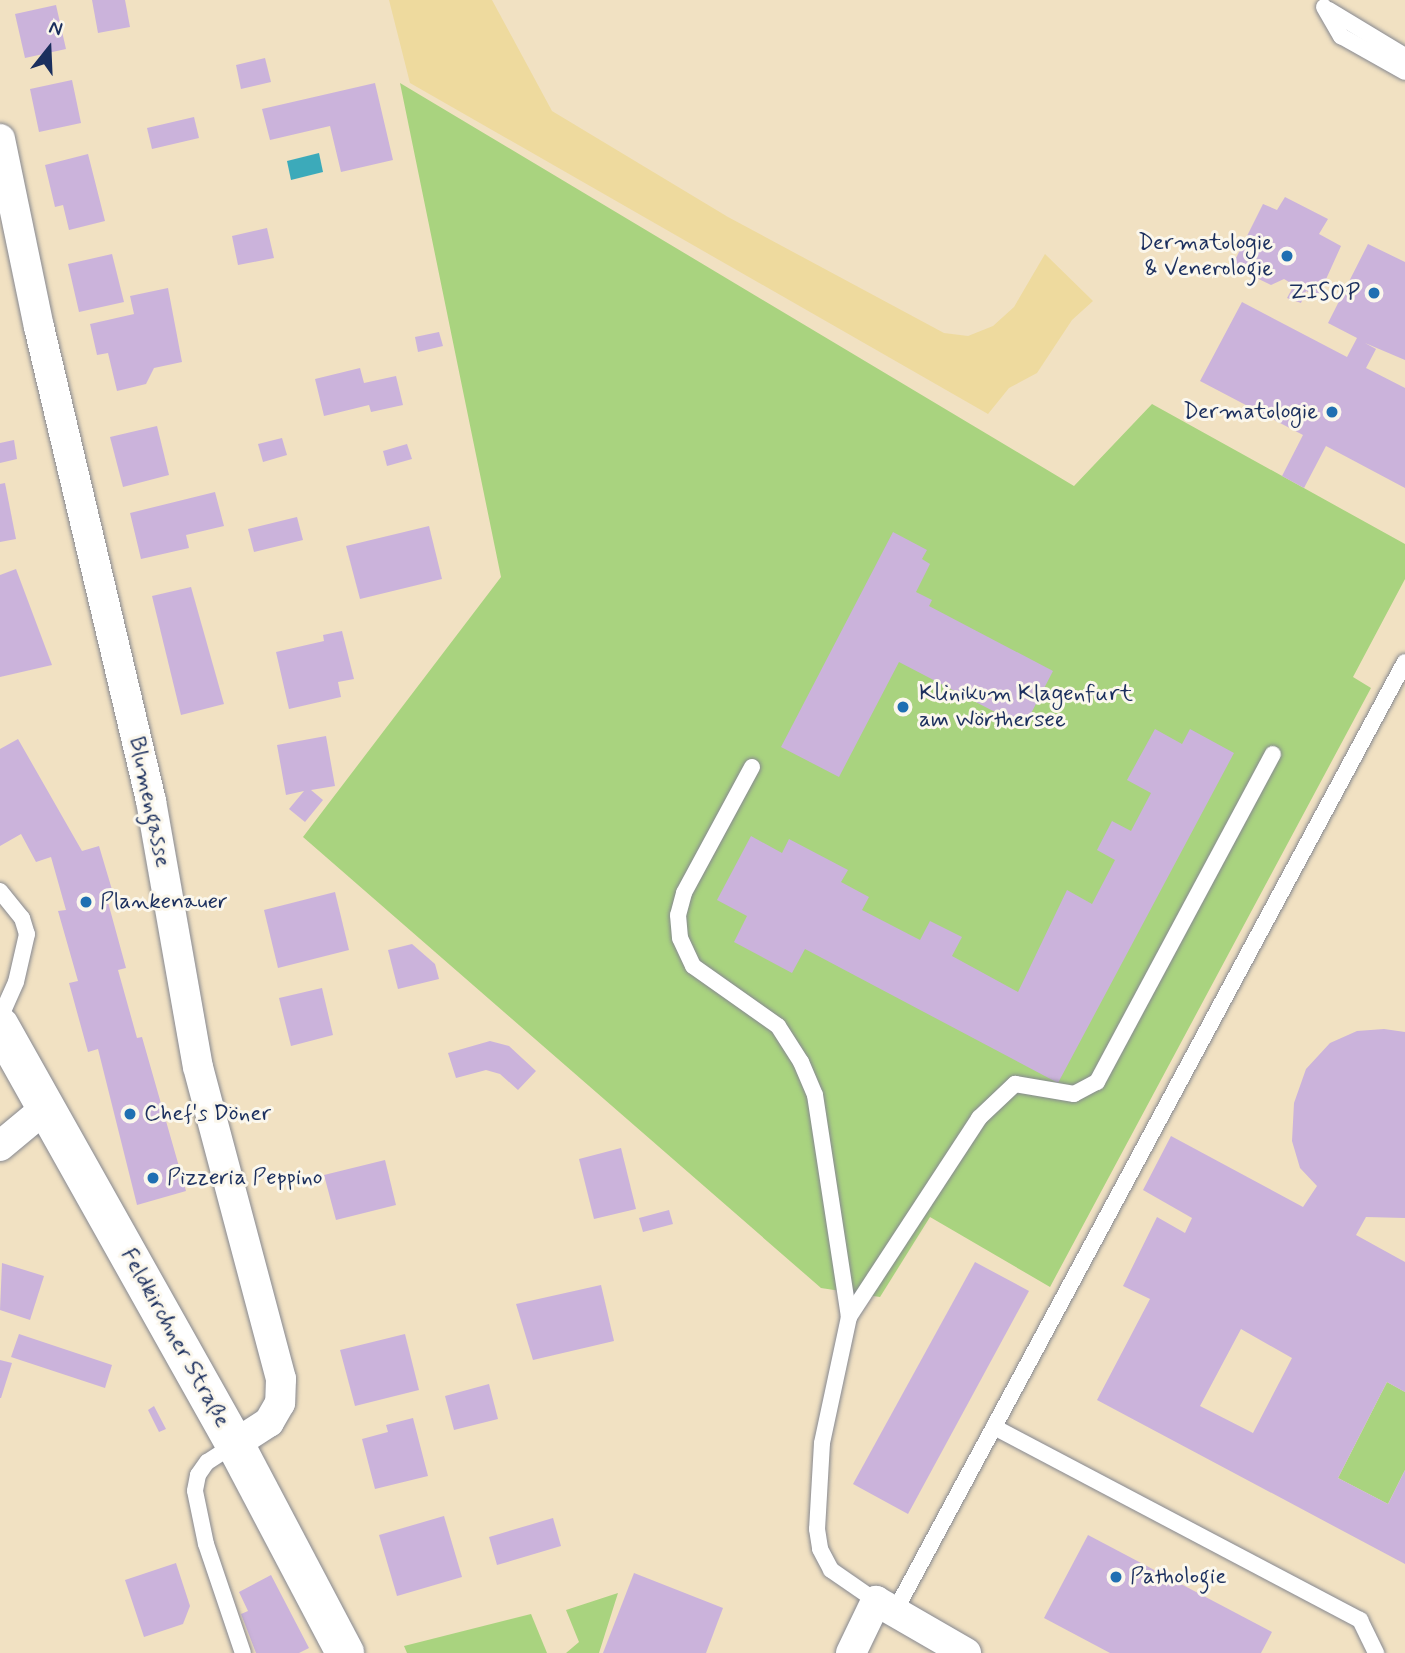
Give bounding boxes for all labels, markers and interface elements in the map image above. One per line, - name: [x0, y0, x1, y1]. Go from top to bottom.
- north arrow: [14, 14, 84, 84]
- text: N: [46, 15, 66, 42]
- place label: Dermatologie & Venerologie: [1138, 229, 1273, 283]
- marker: Dermatologie & Venerologie: [1279, 248, 1295, 264]
- place label: ZISOP: [1289, 279, 1360, 307]
- marker: ZISOP: [1366, 285, 1382, 301]
- place label: Dermatologie: [1183, 398, 1318, 426]
- marker: Dermatologie: [1324, 404, 1340, 420]
- place label: Klinikum Klagenfurt am Wörthersee: [919, 680, 1133, 734]
- marker: Klinikum Klagenfurt am Wörthersee: [893, 697, 913, 717]
- street label: Blumengasse: [122, 734, 176, 870]
- place label: Plankenauer: [100, 888, 228, 916]
- marker: Plankenauer: [78, 894, 94, 910]
- place label: Chef's Döner: [144, 1100, 272, 1128]
- marker: Chef's Döner: [122, 1106, 138, 1122]
- place label: Pizzeria Peppino: [167, 1164, 321, 1192]
- marker: Pizzeria Peppino: [145, 1170, 161, 1186]
- street label: Feldkirchner Straße: [115, 1245, 235, 1431]
- place label: Pathologie: [1130, 1563, 1226, 1591]
- marker: Pathologie: [1108, 1569, 1124, 1585]

